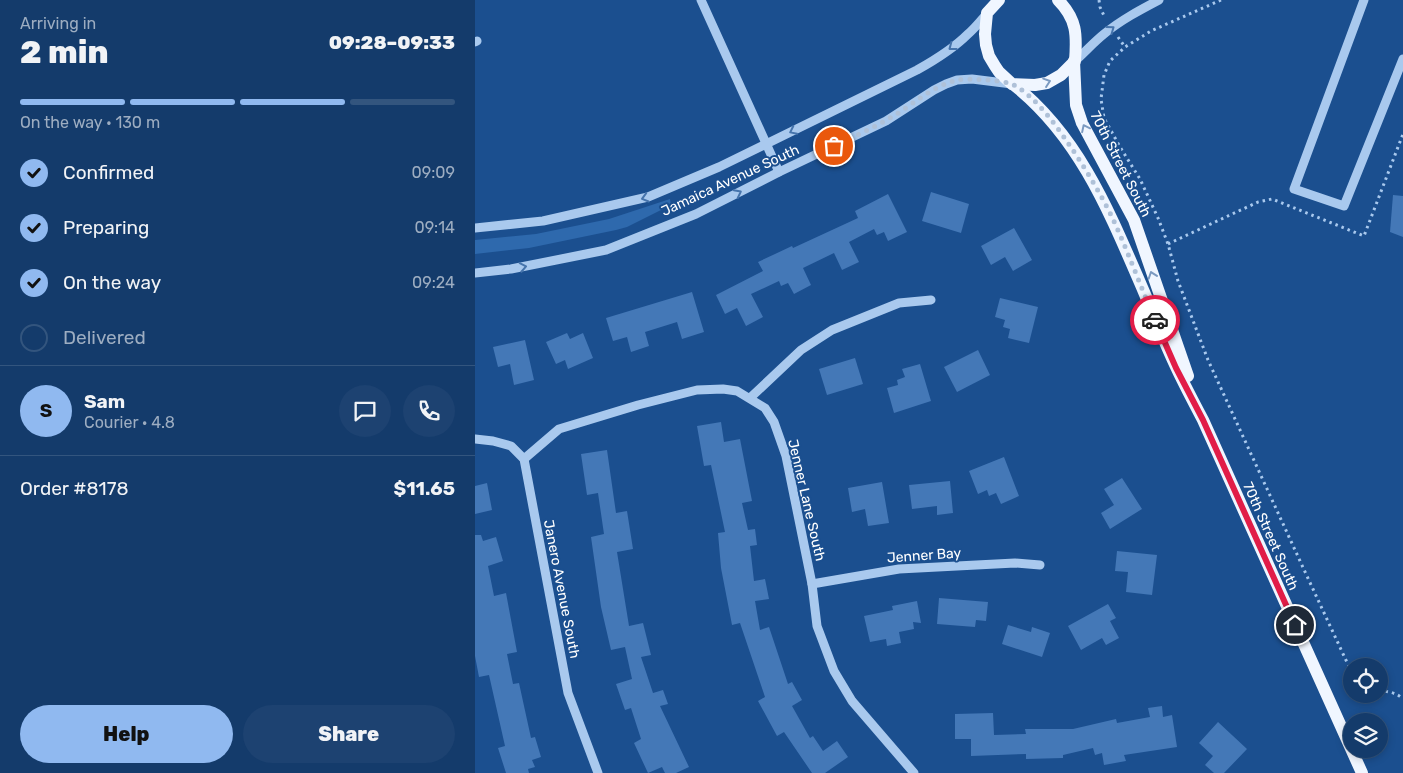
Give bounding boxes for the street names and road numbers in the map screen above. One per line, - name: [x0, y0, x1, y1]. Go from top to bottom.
- street label: 70th Street South: [1087, 108, 1155, 220]
- street label: Jamaica Avenue South: [659, 141, 802, 220]
- street label: Jenner Lane South: [784, 438, 829, 563]
- street label: 70th Street South: [1239, 479, 1302, 593]
- street label: Janero Avenue South: [540, 518, 583, 660]
- street label: Jenner Bay: [886, 544, 962, 567]

